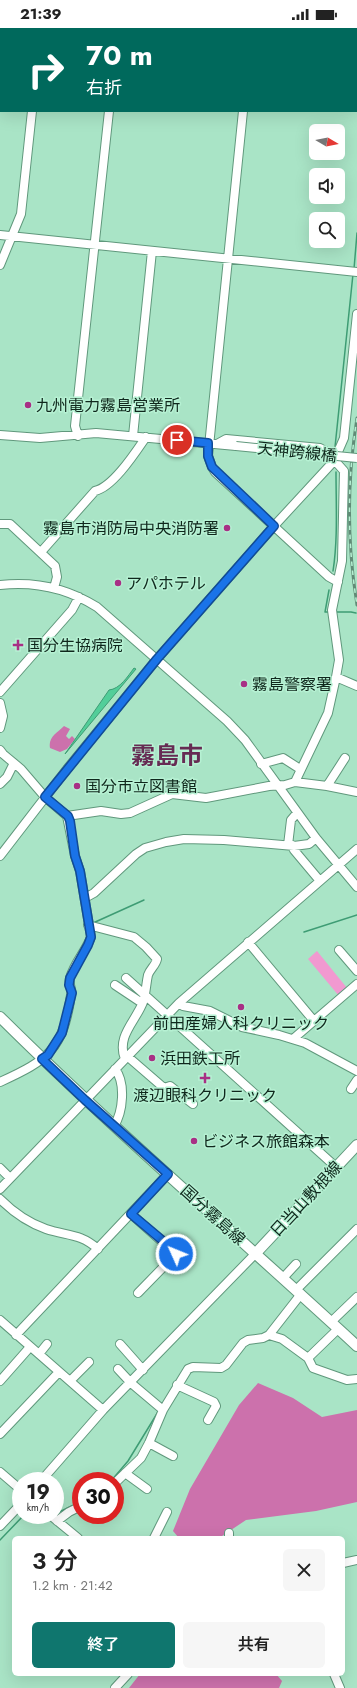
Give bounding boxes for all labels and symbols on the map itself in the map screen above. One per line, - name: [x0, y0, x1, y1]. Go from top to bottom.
- north arrow: [309, 124, 345, 160]
- place label: 九州電力霧島営業所: [36, 394, 180, 417]
- marker: 九州電力霧島営業所: [23, 400, 33, 410]
- pin: [160, 423, 194, 457]
- street label: 天神跨線橋: [256, 436, 338, 468]
- place label: 霧島市消防局中央消防署: [43, 517, 219, 540]
- marker: 霧島市消防局中央消防署: [222, 523, 232, 533]
- place label: アパホテル: [126, 572, 206, 595]
- marker: アパホテル: [113, 578, 123, 588]
- place label: 国分生協病院: [27, 634, 123, 657]
- marker: 国分生協病院: [12, 639, 24, 651]
- place label: 霧島警察署: [252, 673, 332, 696]
- marker: 霧島警察署: [239, 679, 249, 689]
- district label: 霧島市: [131, 738, 203, 773]
- place label: 国分市立図書館: [85, 775, 197, 798]
- marker: 国分市立図書館: [72, 781, 82, 791]
- marker: 前田産婦人科クリニック: [236, 1002, 246, 1012]
- place label: 前田産婦人科クリニック: [153, 1012, 329, 1035]
- place label: 浜田鉄工所: [160, 1047, 240, 1070]
- marker: 浜田鉄工所: [147, 1053, 157, 1063]
- marker: 渡辺眼科クリニック: [199, 1072, 211, 1084]
- place label: 渡辺眼科クリニック: [133, 1084, 277, 1107]
- place label: ビジネス旅館森本: [202, 1130, 330, 1153]
- marker: ビジネス旅館森本: [189, 1136, 199, 1146]
- street label: 日当山敷根線: [265, 1156, 347, 1242]
- street label: 国分霧島線: [176, 1180, 250, 1250]
- position arrow: [155, 1233, 197, 1275]
- speed limit sign: 30: [72, 1472, 124, 1524]

